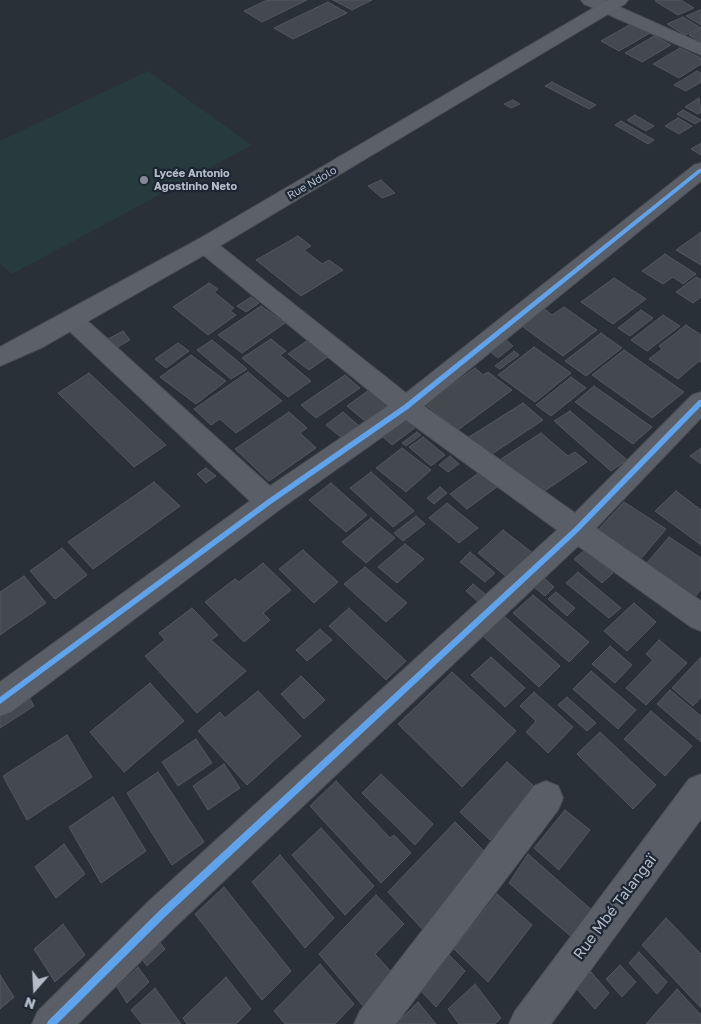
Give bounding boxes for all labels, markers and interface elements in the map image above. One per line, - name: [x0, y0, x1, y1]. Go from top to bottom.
- street label: Rue Ndolo: [285, 164, 339, 202]
- place label: Lycée Antonio Agostinho Neto: [154, 167, 237, 193]
- marker: Lycée Antonio Agostinho Neto: [138, 174, 150, 186]
- street label: Rue Mbé Talangaï: [570, 851, 660, 963]
- north arrow: [10, 964, 60, 1014]
- text: N: [22, 994, 38, 1013]

